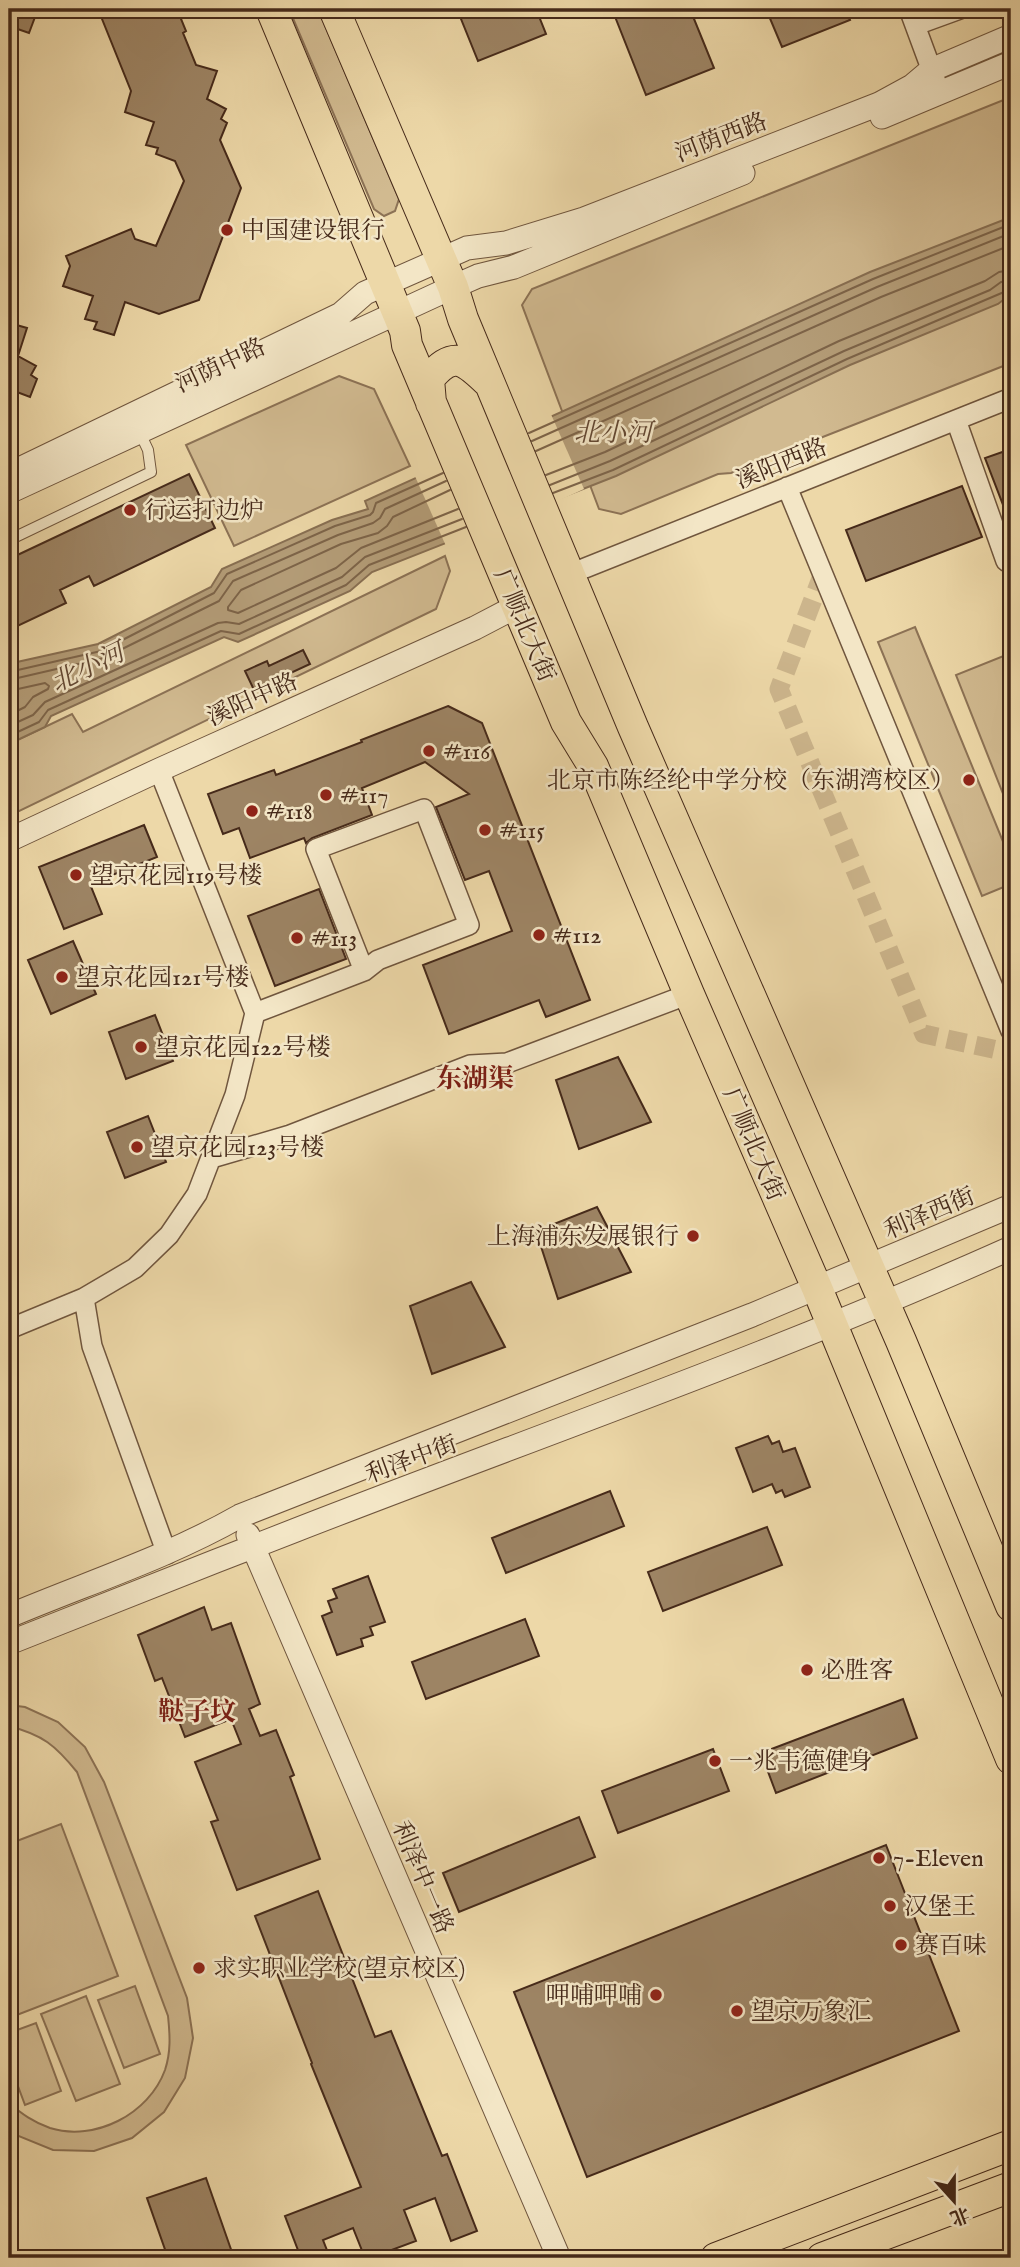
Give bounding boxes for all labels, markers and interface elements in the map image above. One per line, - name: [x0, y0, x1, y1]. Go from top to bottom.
- street label: 河荫西路: [671, 107, 772, 170]
- place label: 中国建设银行: [241, 216, 385, 247]
- marker: 中国建设银行: [219, 222, 235, 238]
- street label: 河荫中路: [171, 332, 271, 401]
- water label: 北小河: [574, 417, 656, 450]
- street label: 溪阳西路: [731, 432, 832, 497]
- place label: 行运打边炉: [144, 496, 264, 527]
- marker: 行运打边炉: [122, 502, 138, 518]
- street label: 广顺北大街: [486, 564, 561, 687]
- water label: 北小河: [45, 635, 134, 700]
- street label: 溪阳中路: [202, 667, 303, 734]
- place label: #116: [443, 737, 491, 768]
- marker: #116: [421, 743, 437, 759]
- place label: 北京市陈经纶中学分校（东湖湾校区）: [547, 766, 955, 797]
- marker: 北京市陈经纶中学分校（东湖湾校区）: [961, 772, 977, 788]
- place label: #117: [340, 781, 388, 812]
- marker: #117: [318, 787, 334, 803]
- place label: #118: [266, 797, 313, 828]
- marker: #118: [244, 803, 260, 819]
- place label: #115: [499, 816, 545, 847]
- marker: #115: [477, 822, 493, 838]
- place label: 望京花园119号楼: [90, 861, 262, 892]
- marker: 望京花园119号楼: [68, 867, 84, 883]
- place label: #112: [553, 921, 601, 952]
- place label: #113: [311, 924, 357, 955]
- marker: #112: [531, 927, 547, 943]
- marker: #113: [289, 930, 305, 946]
- place label: 望京花园121号楼: [76, 963, 249, 994]
- marker: 望京花园121号楼: [54, 969, 70, 985]
- place label: 望京花园122号楼: [155, 1033, 330, 1064]
- marker: 望京花园122号楼: [133, 1039, 149, 1055]
- district label: 东湖渠: [436, 1063, 514, 1096]
- street label: 广顺北大街: [715, 1083, 790, 1206]
- place label: 望京花园123号楼: [151, 1133, 324, 1164]
- marker: 望京花园123号楼: [129, 1139, 145, 1155]
- street label: 利泽西街: [879, 1181, 980, 1247]
- place label: 上海浦东发展银行: [487, 1222, 679, 1253]
- marker: 上海浦东发展银行: [685, 1228, 701, 1244]
- street label: 利泽中街: [361, 1429, 462, 1491]
- place label: 必胜客: [821, 1656, 893, 1687]
- marker: 必胜客: [799, 1662, 815, 1678]
- district label: 鞑子坟: [158, 1696, 236, 1729]
- place label: 一兆韦德健身: [729, 1747, 873, 1778]
- marker: 一兆韦德健身: [707, 1753, 723, 1769]
- street label: 利泽中一路: [384, 1816, 459, 1939]
- place label: 7-Eleven: [893, 1844, 984, 1875]
- marker: 7-Eleven: [871, 1850, 887, 1866]
- place label: 汉堡王: [904, 1892, 976, 1923]
- marker: 汉堡王: [882, 1898, 898, 1914]
- place label: 赛百味: [915, 1931, 987, 1962]
- marker: 赛百味: [893, 1937, 909, 1953]
- place label: 求实职业学校(望京校区): [213, 1954, 465, 1985]
- marker: 求实职业学校(望京校区): [191, 1960, 207, 1976]
- place label: 呷哺呷哺: [546, 1981, 642, 2012]
- marker: 呷哺呷哺: [648, 1987, 664, 2003]
- place label: 望京万象汇: [751, 1997, 871, 2028]
- marker: 望京万象汇: [729, 2003, 745, 2019]
- north arrow: [918, 2166, 988, 2236]
- text: 北: [946, 2200, 973, 2230]

